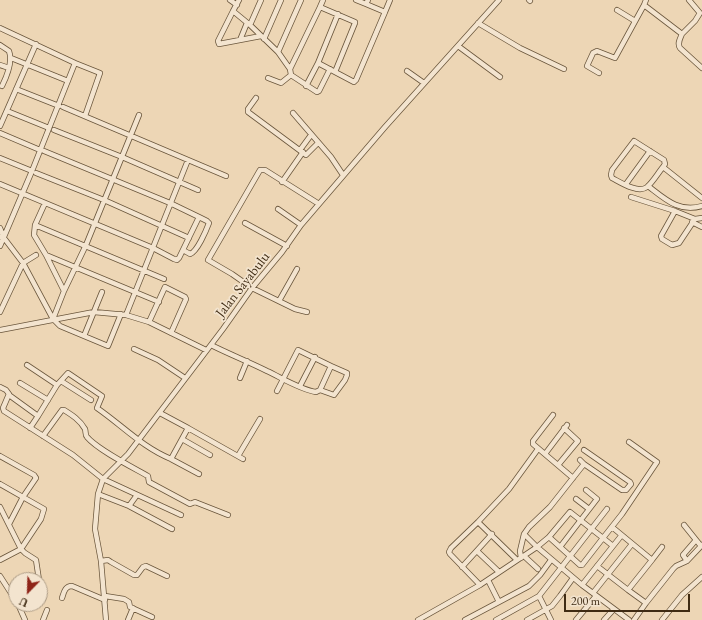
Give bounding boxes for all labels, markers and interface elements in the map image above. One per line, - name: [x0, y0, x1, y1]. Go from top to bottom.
- street label: Jalan Sayabulu: [212, 249, 274, 321]
- north arrow: [8, 572, 48, 612]
- scale bar: [566, 586, 692, 612]
- text: 200 m: [571, 593, 600, 609]
- text: U: [17, 594, 30, 610]

